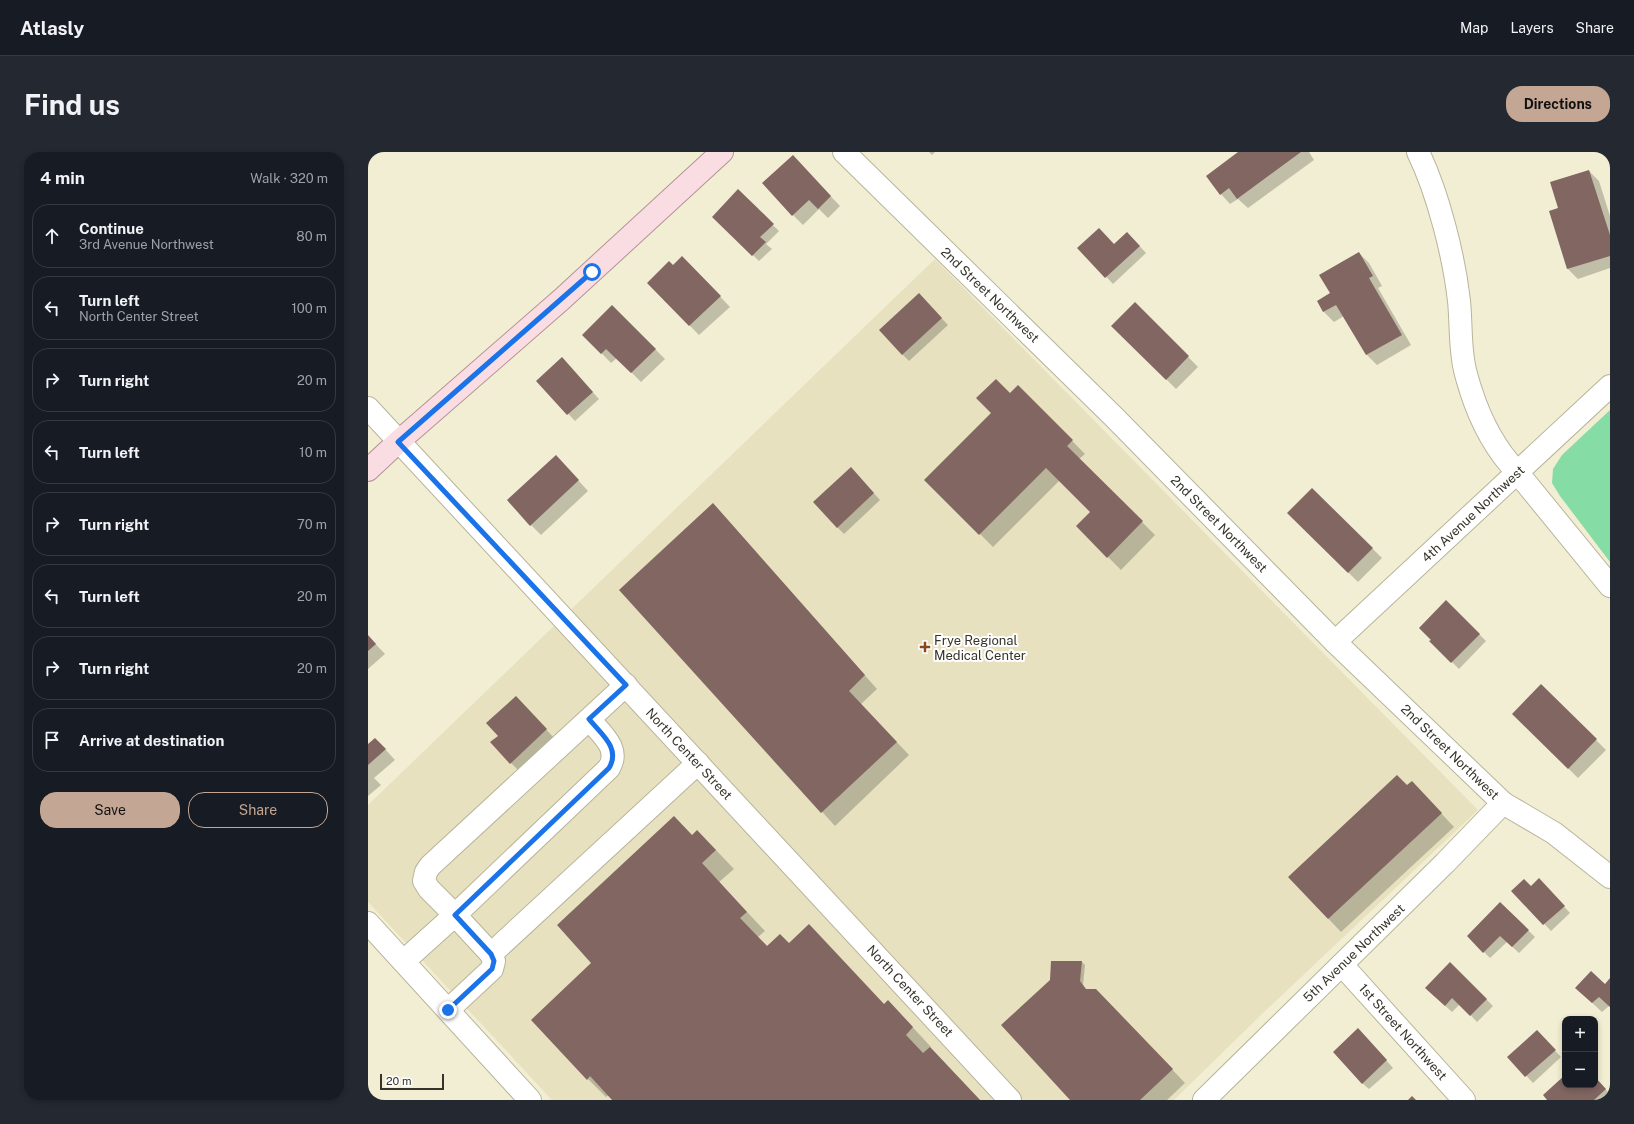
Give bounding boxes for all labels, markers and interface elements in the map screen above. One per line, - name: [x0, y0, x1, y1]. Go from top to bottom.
- text: Atlasly: [20, 17, 84, 39]
- text: Map: [1460, 20, 1488, 36]
- text: Layers: [1510, 20, 1554, 36]
- text: Share: [1576, 20, 1614, 36]
- button: Directions: [1506, 86, 1610, 122]
- text: Find us: [24, 88, 120, 121]
- text: 4 min: [40, 168, 85, 188]
- text: Walk · 320 m: [250, 171, 328, 186]
- text: Continue: [79, 220, 144, 237]
- icon: ahead: [41, 225, 63, 247]
- text: 80 m: [296, 229, 327, 244]
- text: 3rd Avenue Northwest: [79, 237, 214, 252]
- street label: 2nd Street Northwest: [938, 244, 1042, 346]
- route start: [583, 263, 601, 281]
- text: Turn left: [79, 292, 140, 309]
- icon: left: [41, 297, 63, 319]
- text: 100 m: [291, 301, 327, 316]
- text: North Center Street: [79, 309, 199, 324]
- icon: right: [41, 369, 63, 391]
- text: Turn right: [79, 372, 149, 389]
- text: 20 m: [297, 373, 327, 388]
- icon: left: [41, 441, 63, 463]
- text: Turn left: [79, 444, 140, 461]
- text: 10 m: [299, 445, 327, 460]
- street label: 4th Avenue Northwest: [1419, 463, 1527, 565]
- street label: 2nd Street Northwest: [1168, 473, 1270, 575]
- icon: right: [41, 513, 63, 535]
- text: Turn right: [79, 516, 149, 533]
- text: 70 m: [297, 517, 327, 532]
- icon: left: [41, 585, 63, 607]
- text: Turn left: [79, 588, 140, 605]
- text: 20 m: [297, 589, 327, 604]
- place label: Frye Regional Medical Center: [934, 633, 1026, 663]
- marker: Frye Regional Medical Center: [919, 641, 931, 653]
- icon: right: [41, 657, 63, 679]
- text: Turn right: [79, 660, 149, 677]
- text: 20 m: [297, 661, 327, 676]
- street label: 2nd Street Northwest: [1398, 701, 1502, 803]
- street label: North Center Street: [643, 705, 735, 803]
- icon: arrive: [41, 729, 63, 751]
- text: Arrive at destination: [79, 732, 224, 749]
- button: Save: [40, 792, 180, 828]
- button: Share: [188, 792, 328, 828]
- street label: 5th Avenue Northwest: [1300, 901, 1408, 1005]
- street label: North Center Street: [864, 942, 956, 1040]
- street label: 1st Street Northwest: [1356, 981, 1450, 1083]
- route end: [439, 1001, 457, 1019]
- map controls: [1562, 1016, 1598, 1088]
- button: +: [1562, 1016, 1598, 1052]
- button: −: [1562, 1052, 1598, 1088]
- scale bar: [380, 1072, 444, 1091]
- text: 20 m: [386, 1075, 411, 1087]

